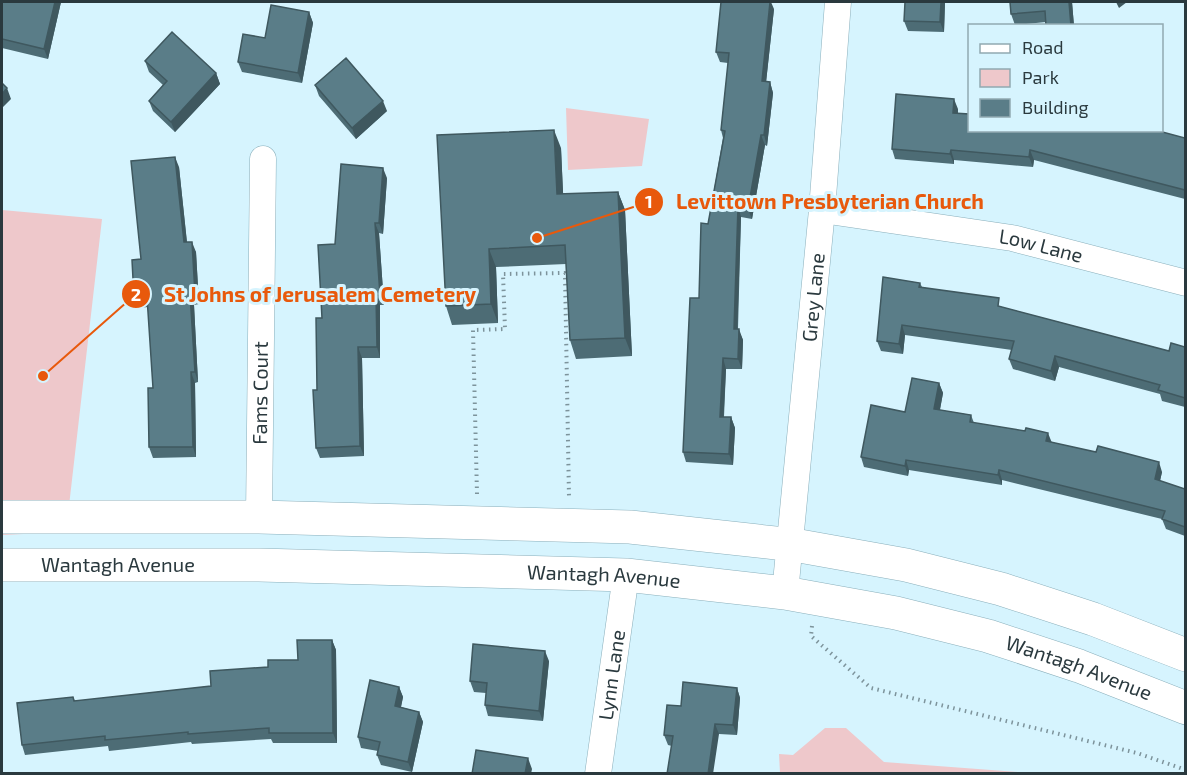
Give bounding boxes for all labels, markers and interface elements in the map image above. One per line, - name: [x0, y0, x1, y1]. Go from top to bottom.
- legend: [968, 24, 1163, 132]
- text: Road: [1022, 36, 1063, 58]
- text: Park: [1022, 66, 1059, 88]
- text: Building: [1022, 96, 1089, 118]
- callout: Levittown Presbyterian Church: [634, 182, 996, 221]
- text: Levittown Presbyterian Church: [676, 188, 984, 214]
- text: 1: [645, 190, 653, 212]
- street label: Low Lane: [998, 223, 1086, 267]
- street label: Grey Lane: [796, 252, 829, 343]
- callout: St Johns of Jerusalem Cemetery: [121, 275, 489, 314]
- text: St Johns of Jerusalem Cemetery: [164, 281, 476, 307]
- text: 2: [131, 283, 141, 305]
- street label: Fams Court: [247, 341, 272, 445]
- street label: Wantagh Avenue: [41, 552, 195, 576]
- street label: Wantagh Avenue: [527, 559, 682, 592]
- street label: Lynn Lane: [593, 628, 629, 721]
- street label: Wantagh Avenue: [1003, 630, 1156, 704]

